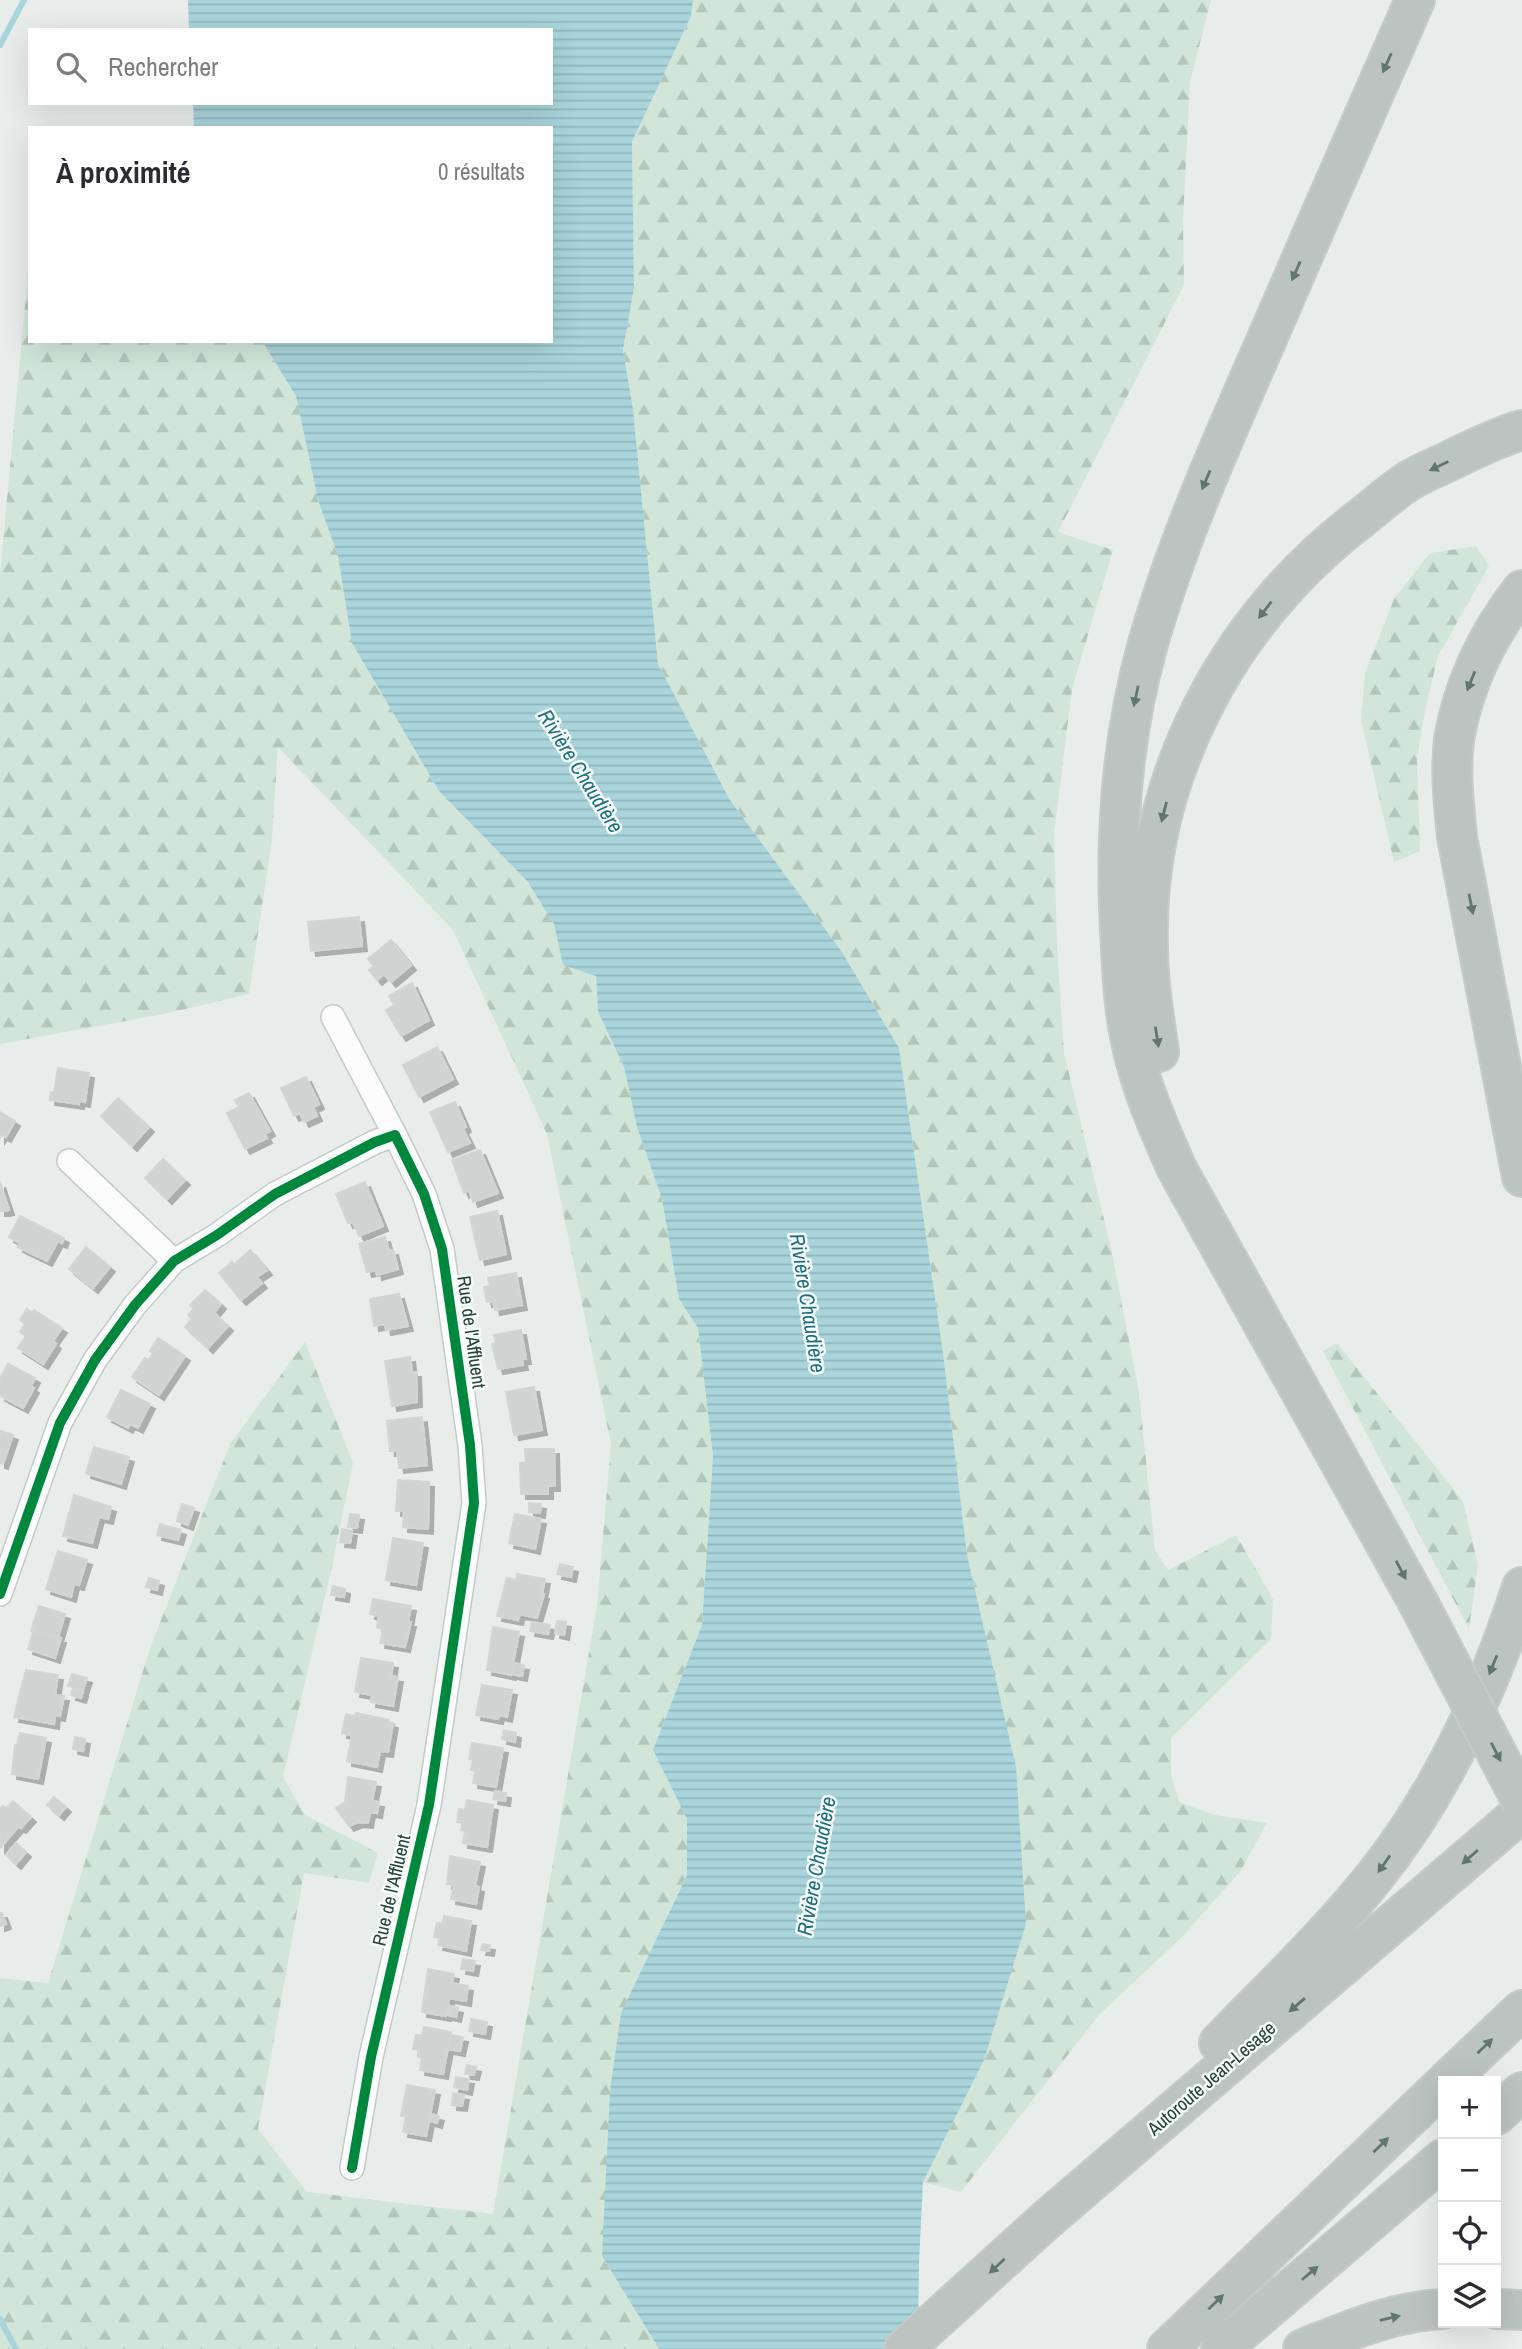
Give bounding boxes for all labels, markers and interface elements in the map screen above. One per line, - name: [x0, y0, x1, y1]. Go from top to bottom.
- search box: [28, 28, 553, 105]
- icon: search: [52, 48, 90, 86]
- text: Rechercher: [108, 49, 218, 84]
- one-way arrow: [1381, 52, 1392, 73]
- text: À proximité: [56, 152, 190, 192]
- text: 0 résultats: [438, 156, 525, 187]
- one-way arrow: [1291, 261, 1302, 282]
- one-way arrow: [1429, 460, 1449, 472]
- one-way arrow: [1200, 470, 1212, 490]
- one-way arrow: [1259, 601, 1273, 619]
- one-way arrow: [1465, 671, 1476, 692]
- one-way arrow: [1131, 685, 1142, 707]
- water label: Rivière Chaudière: [531, 704, 631, 838]
- one-way arrow: [1158, 801, 1169, 823]
- one-way arrow: [1466, 893, 1477, 915]
- one-way arrow: [1152, 1026, 1163, 1048]
- water label: Rivière Chaudière: [783, 1231, 833, 1375]
- street label: Rue de l'Affluent: [451, 1274, 493, 1391]
- one-way arrow: [1395, 1560, 1407, 1580]
- one-way arrow: [1487, 1655, 1499, 1675]
- one-way arrow: [1490, 1742, 1502, 1762]
- water label: Rivière Chaudière: [790, 1794, 842, 1938]
- street label: Rue de l'Affluent: [366, 1831, 417, 1948]
- one-way arrow: [1461, 1849, 1479, 1864]
- one-way arrow: [1377, 1855, 1391, 1873]
- one-way arrow: [1289, 1997, 1306, 2012]
- street label: Autoroute Jean-Lesage: [1141, 2015, 1281, 2142]
- one-way arrow: [1476, 2038, 1493, 2054]
- map controls: [1438, 2076, 1501, 2328]
- button: +: [1438, 2076, 1501, 2139]
- one-way arrow: [1372, 2136, 1389, 2153]
- button: −: [1438, 2139, 1501, 2202]
- button: locate: [1438, 2202, 1501, 2265]
- one-way arrow: [989, 2257, 1006, 2273]
- button: layers: [1438, 2265, 1501, 2328]
- one-way arrow: [1302, 2266, 1319, 2281]
- one-way arrow: [1207, 2294, 1224, 2310]
- one-way arrow: [1379, 2312, 1401, 2323]

